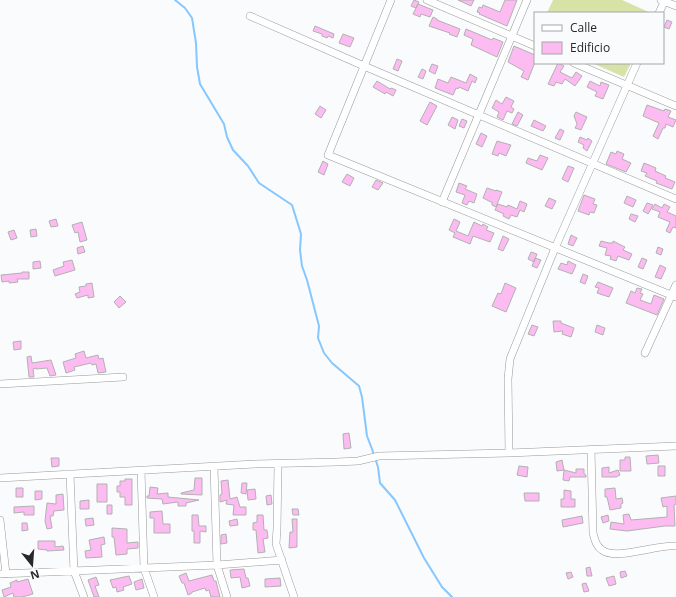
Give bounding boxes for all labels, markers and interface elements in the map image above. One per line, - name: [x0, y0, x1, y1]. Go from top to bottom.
- legend: [534, 12, 664, 64]
- text: Calle: [570, 19, 597, 36]
- text: Edificio: [570, 39, 610, 56]
- north arrow: [12, 545, 52, 585]
- text: N: [29, 567, 42, 584]

